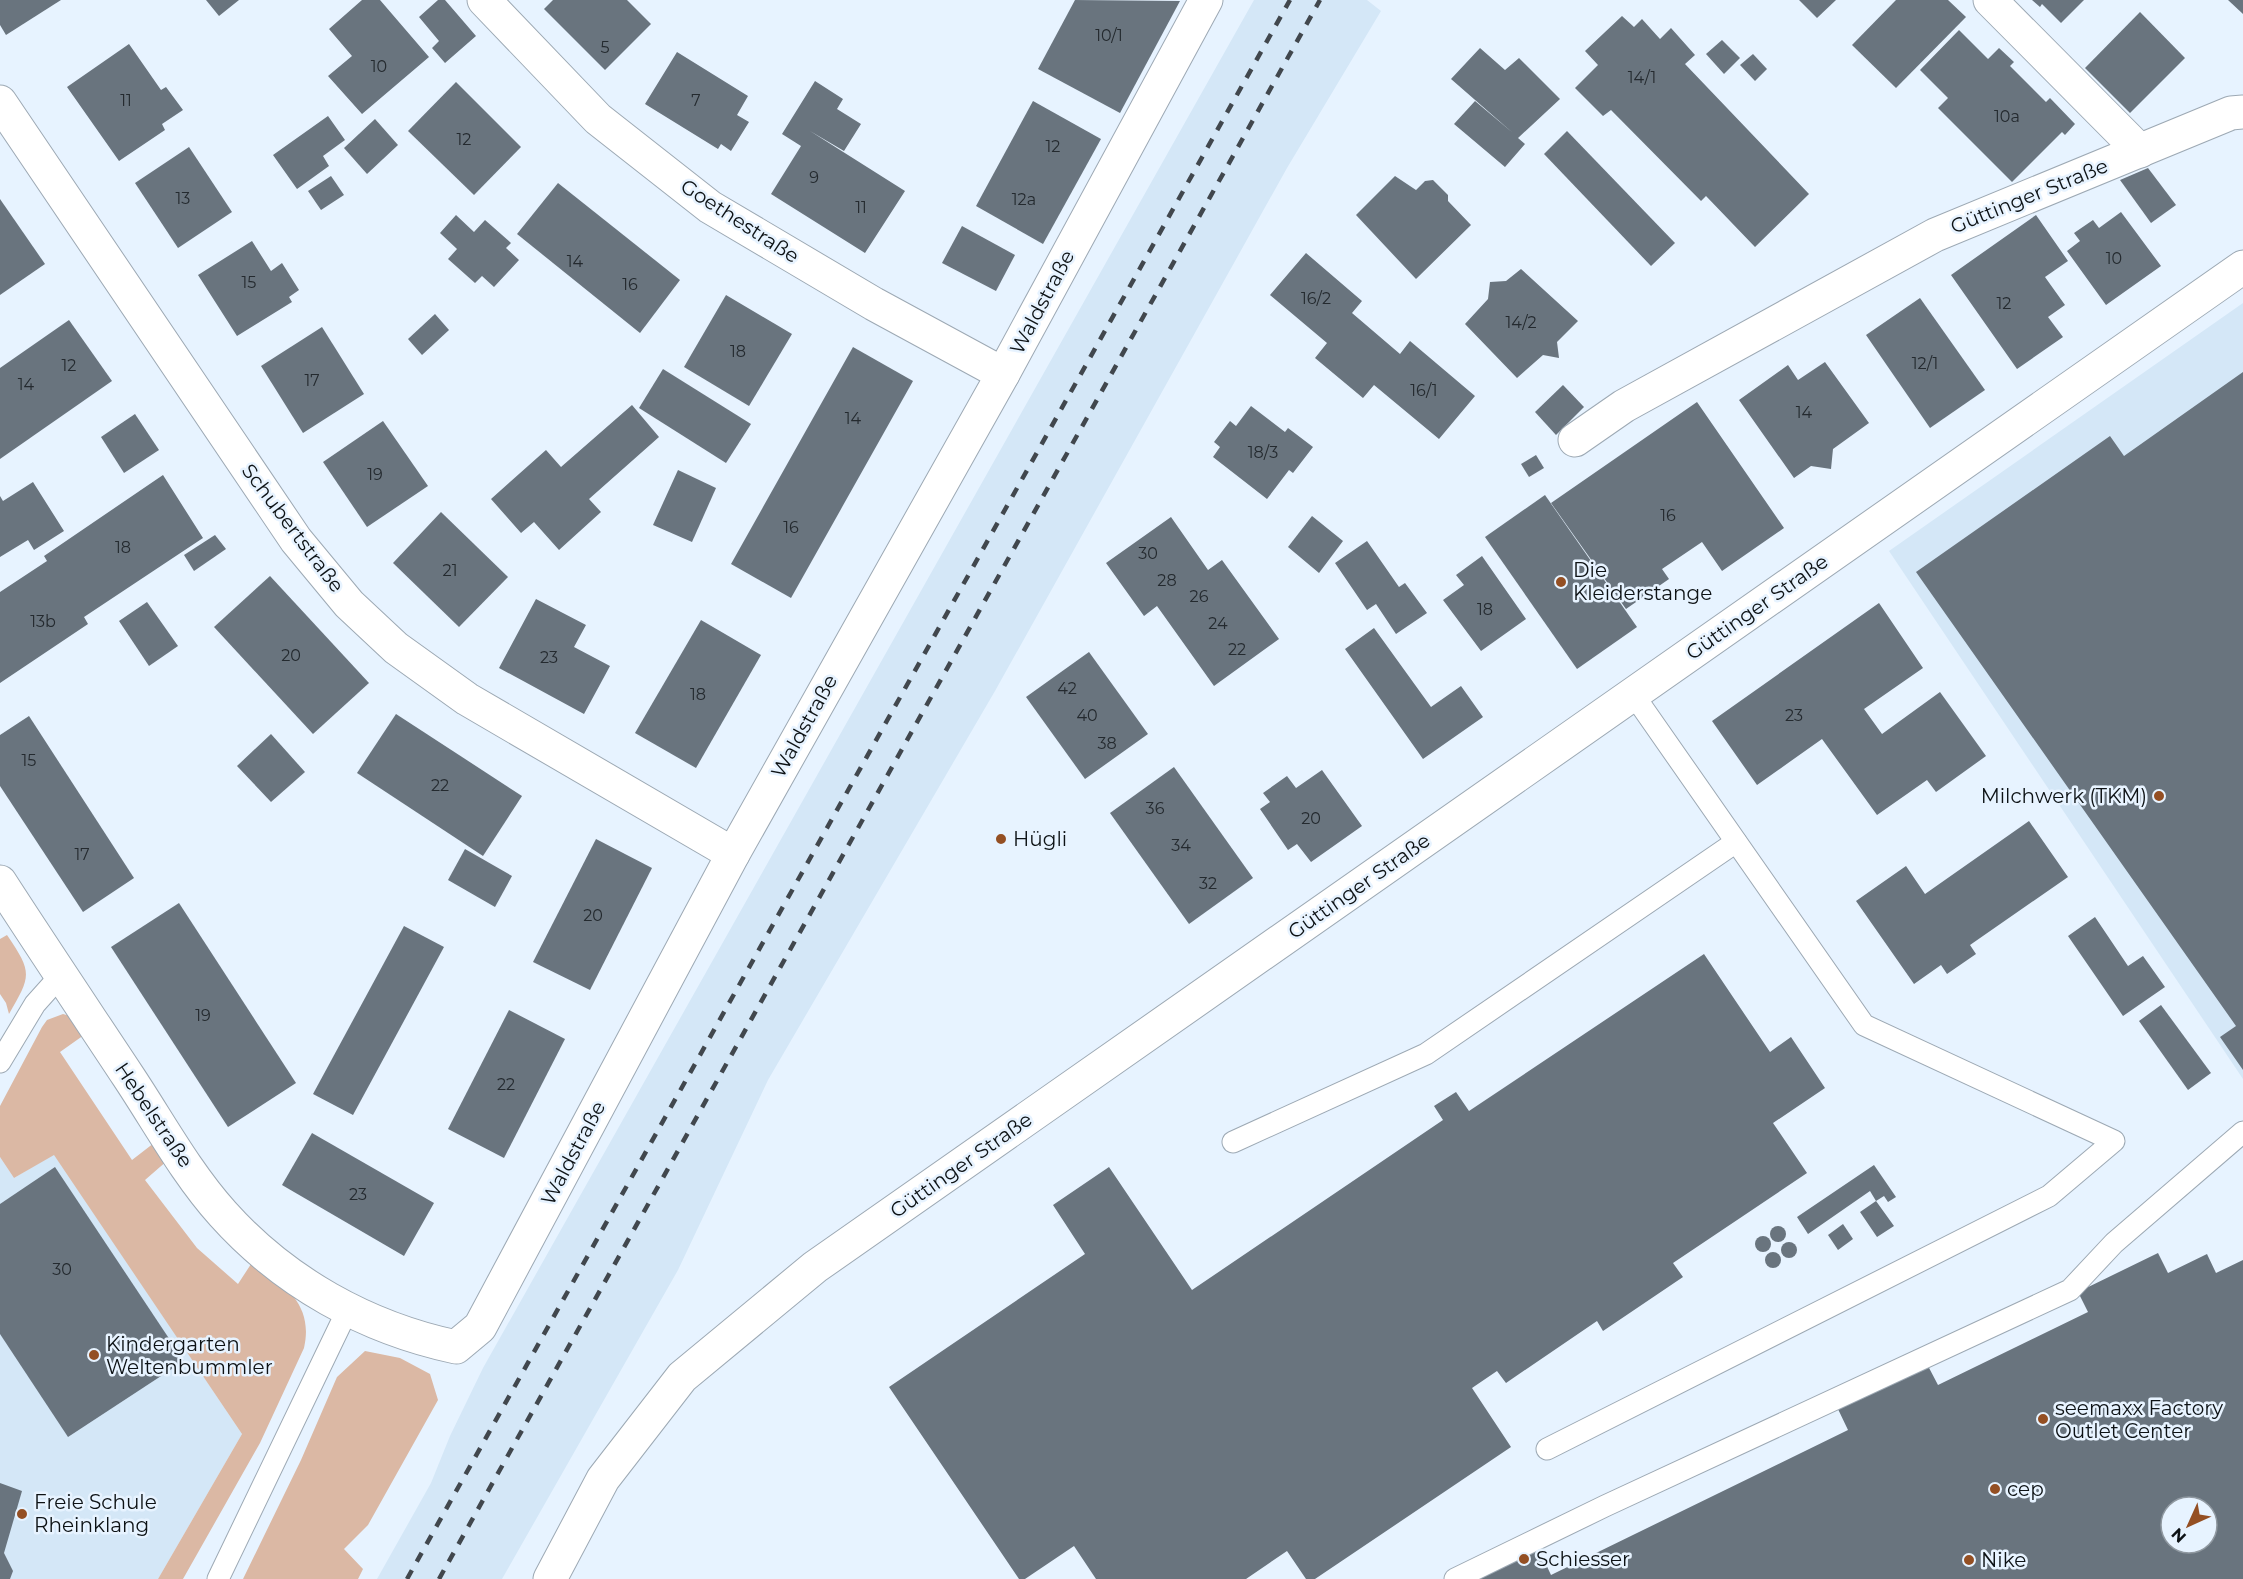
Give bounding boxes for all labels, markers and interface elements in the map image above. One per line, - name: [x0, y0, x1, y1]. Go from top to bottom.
- house number: 10/1: [1095, 26, 1123, 45]
- house number: 5: [600, 38, 610, 57]
- house number: 10: [371, 57, 387, 76]
- house number: 14/1: [1628, 68, 1656, 87]
- house number: 11: [120, 91, 132, 110]
- house number: 7: [691, 91, 701, 110]
- house number: 10a: [1994, 107, 2020, 126]
- house number: 12: [457, 130, 471, 149]
- house number: 12: [1046, 137, 1060, 156]
- street label: Güttinger Straße: [1947, 153, 2111, 239]
- house number: 9: [809, 168, 819, 187]
- street label: Goethestraße: [676, 174, 804, 268]
- house number: 13: [176, 189, 190, 208]
- house number: 12a: [1012, 190, 1036, 209]
- house number: 11: [855, 198, 867, 217]
- street label: Waldstraße: [1005, 246, 1079, 358]
- house number: 10: [2106, 249, 2122, 268]
- house number: 14: [567, 252, 584, 271]
- house number: 15: [242, 273, 256, 292]
- house number: 16: [622, 275, 638, 294]
- house number: 16/2: [1301, 289, 1331, 308]
- house number: 12: [1997, 294, 2011, 313]
- house number: 14/2: [1505, 313, 1537, 332]
- house number: 18: [730, 342, 746, 361]
- house number: 12/1: [1912, 354, 1938, 373]
- house number: 12: [62, 356, 76, 375]
- house number: 17: [304, 371, 320, 390]
- house number: 14: [18, 375, 35, 394]
- house number: 16/1: [1410, 381, 1438, 400]
- house number: 14: [1796, 403, 1813, 422]
- house number: 14: [845, 409, 862, 428]
- house number: 18/3: [1248, 443, 1278, 462]
- street label: Schubertstraße: [237, 459, 349, 597]
- house number: 19: [367, 465, 383, 484]
- house number: 16: [1660, 506, 1676, 525]
- house number: 16: [783, 518, 799, 537]
- house number: 18: [115, 538, 131, 557]
- house number: 30: [1138, 544, 1158, 563]
- street label: Güttinger Straße: [1681, 549, 1833, 665]
- place label: Die Kleiderstange: [1573, 558, 1712, 605]
- house number: 21: [443, 561, 457, 580]
- house number: 28: [1157, 571, 1177, 590]
- marker: Die Kleiderstange: [1554, 575, 1568, 589]
- house number: 26: [1190, 587, 1209, 606]
- house number: 18: [1477, 600, 1493, 619]
- house number: 13b: [30, 612, 56, 631]
- house number: 24: [1208, 614, 1228, 633]
- house number: 22: [1228, 640, 1246, 659]
- house number: 20: [281, 646, 301, 665]
- house number: 23: [540, 648, 558, 667]
- street label: Waldstraße: [766, 670, 842, 782]
- house number: 42: [1057, 679, 1077, 698]
- house number: 18: [690, 685, 706, 704]
- house number: 40: [1076, 706, 1098, 725]
- house number: 23: [1785, 706, 1803, 725]
- house number: 38: [1097, 734, 1117, 753]
- house number: 15: [22, 751, 36, 770]
- house number: 22: [431, 776, 449, 795]
- place label: Milchwerk (TKM): [1981, 784, 2147, 808]
- marker: Milchwerk (TKM): [2152, 789, 2166, 803]
- house number: 36: [1146, 799, 1165, 818]
- house number: 20: [1301, 809, 1321, 828]
- place label: Hügli: [1013, 827, 1067, 851]
- street label: Güttinger Straße: [1283, 828, 1435, 944]
- marker: Hügli: [994, 832, 1008, 846]
- house number: 34: [1171, 836, 1191, 855]
- house number: 17: [74, 845, 90, 864]
- house number: 32: [1199, 874, 1217, 893]
- house number: 20: [583, 906, 603, 925]
- house number: 19: [195, 1006, 211, 1025]
- street label: Hebelstraße: [110, 1058, 198, 1172]
- house number: 22: [497, 1075, 515, 1094]
- street label: Waldstraße: [536, 1097, 610, 1209]
- street label: Güttinger Straße: [885, 1107, 1037, 1223]
- house number: 23: [349, 1185, 367, 1204]
- house number: 30: [52, 1260, 72, 1279]
- place label: Kindergarten Weltenbummler: [106, 1332, 273, 1379]
- marker: Kindergarten Weltenbummler: [87, 1348, 101, 1362]
- place label: seemaxx Factory Outlet Center: [2055, 1396, 2223, 1443]
- marker: seemaxx Factory Outlet Center: [2036, 1412, 2050, 1426]
- place label: cep: [2007, 1477, 2044, 1501]
- marker: cep: [1988, 1482, 2002, 1496]
- place label: Freie Schule Rheinklang: [34, 1490, 157, 1537]
- north arrow: [2159, 1495, 2219, 1555]
- marker: Freie Schule Rheinklang: [15, 1507, 29, 1521]
- text: N: [2167, 1524, 2190, 1547]
- place label: Schiesser: [1536, 1547, 1630, 1571]
- place label: Nike: [1981, 1548, 2026, 1572]
- marker: Schiesser: [1517, 1552, 1531, 1566]
- marker: Nike: [1962, 1553, 1976, 1567]

